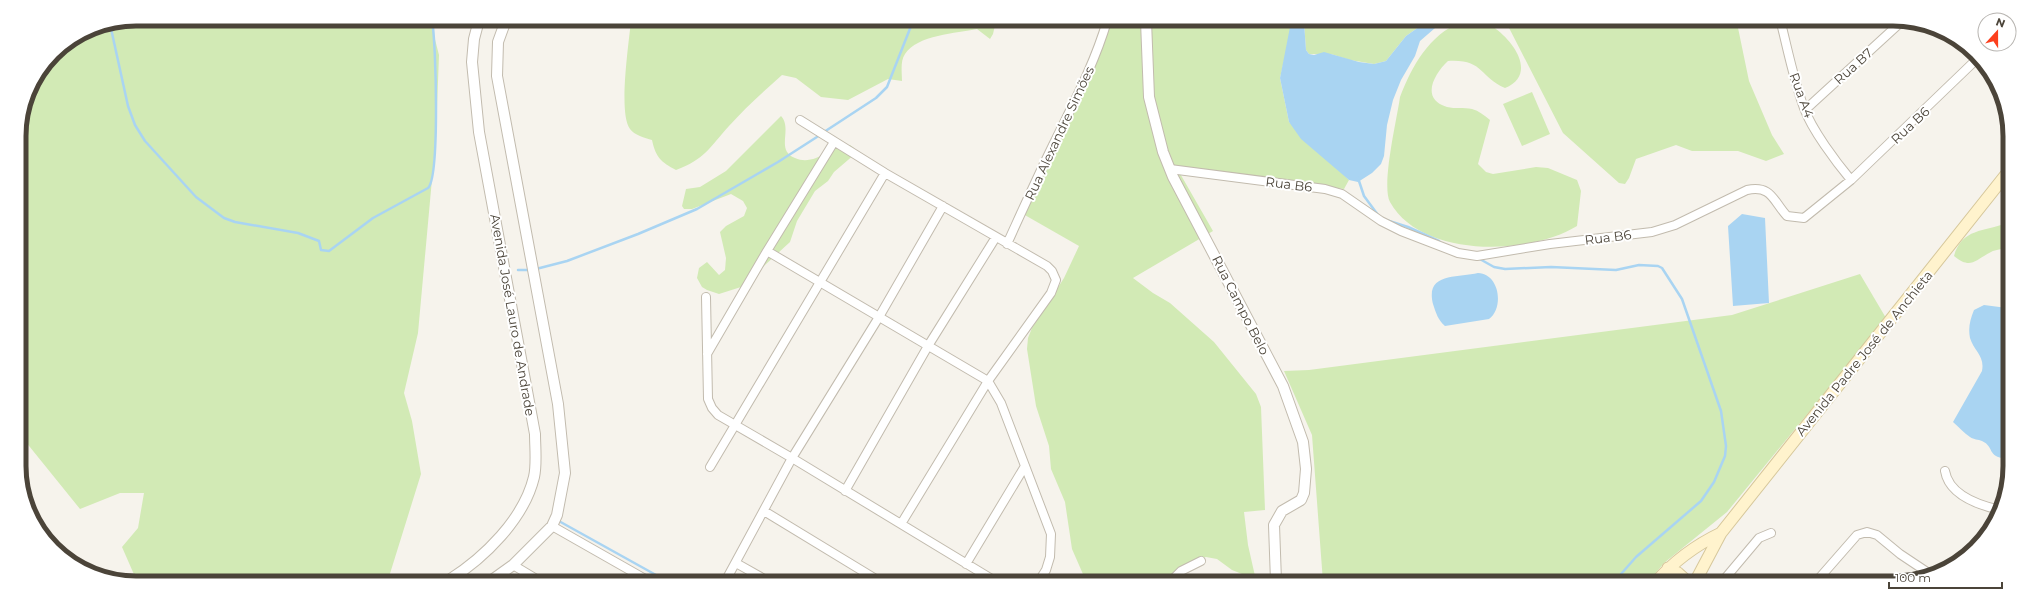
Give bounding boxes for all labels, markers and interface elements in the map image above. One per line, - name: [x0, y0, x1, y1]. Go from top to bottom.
- north arrow: [1977, 12, 2017, 52]
- text: N: [1994, 15, 2007, 31]
- street label: Rua B7: [1830, 44, 1876, 88]
- street label: Rua Alexandre Simões: [1021, 64, 1097, 202]
- street label: Rua A4: [1786, 70, 1818, 120]
- street label: Rua B6: [1887, 103, 1933, 147]
- street label: Rua B6: [1265, 173, 1313, 195]
- street label: Avenida José Lauro de Andrade: [487, 213, 539, 417]
- street label: Rua B6: [1584, 226, 1632, 248]
- street label: Rua Campo Belo: [1209, 253, 1273, 357]
- street label: Avenida Padre José de Anchieta: [1792, 267, 1936, 439]
- scale bar: [1889, 564, 2002, 590]
- text: 100 m: [1895, 570, 1931, 585]

